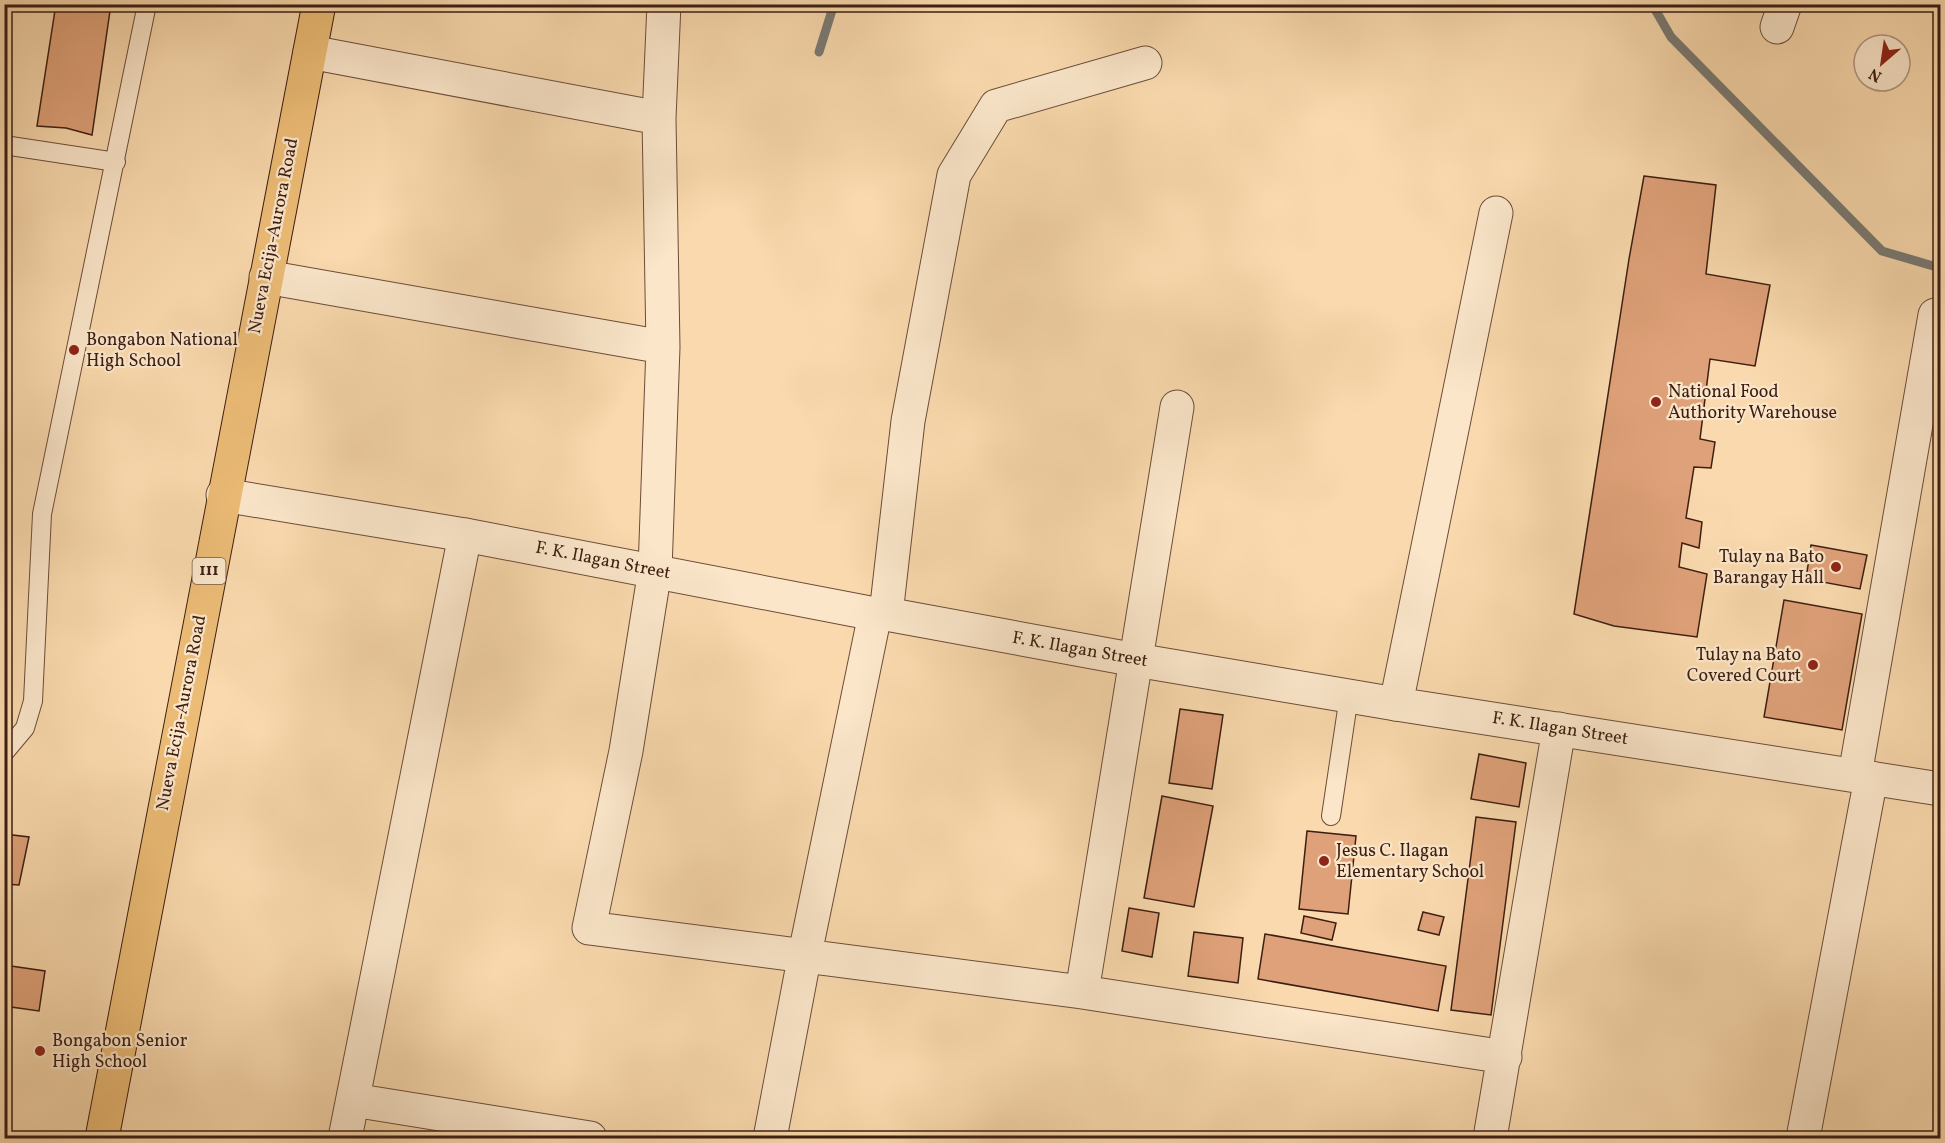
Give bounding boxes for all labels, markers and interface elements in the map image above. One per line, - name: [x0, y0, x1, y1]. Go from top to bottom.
- north arrow: [1852, 33, 1912, 93]
- text: N: [1865, 62, 1886, 87]
- street label: Nueva Ecija-Aurora Road: [243, 136, 305, 336]
- place label: Bongabon National High School: [86, 328, 238, 374]
- marker: Bongabon National High School: [67, 343, 81, 357]
- place label: National Food Authority Warehouse: [1668, 380, 1837, 426]
- marker: National Food Authority Warehouse: [1649, 395, 1663, 409]
- street label: F. K. Ilagan Street: [533, 536, 673, 586]
- place label: Tulay na Bato Barangay Hall: [1713, 545, 1824, 591]
- road number: 111: [192, 558, 226, 584]
- marker: Tulay na Bato Barangay Hall: [1829, 560, 1843, 574]
- street label: Nueva Ecija-Aurora Road: [151, 613, 213, 813]
- street label: F. K. Ilagan Street: [1010, 626, 1150, 674]
- place label: Tulay na Bato Covered Court: [1687, 643, 1801, 689]
- marker: Tulay na Bato Covered Court: [1806, 658, 1820, 672]
- street label: F. K. Ilagan Street: [1490, 706, 1630, 752]
- place label: Jesus C. Ilagan Elementary School: [1336, 839, 1484, 885]
- marker: Jesus C. Ilagan Elementary School: [1317, 854, 1331, 868]
- place label: Bongabon Senior High School: [52, 1029, 188, 1075]
- marker: Bongabon Senior High School: [33, 1044, 47, 1058]

